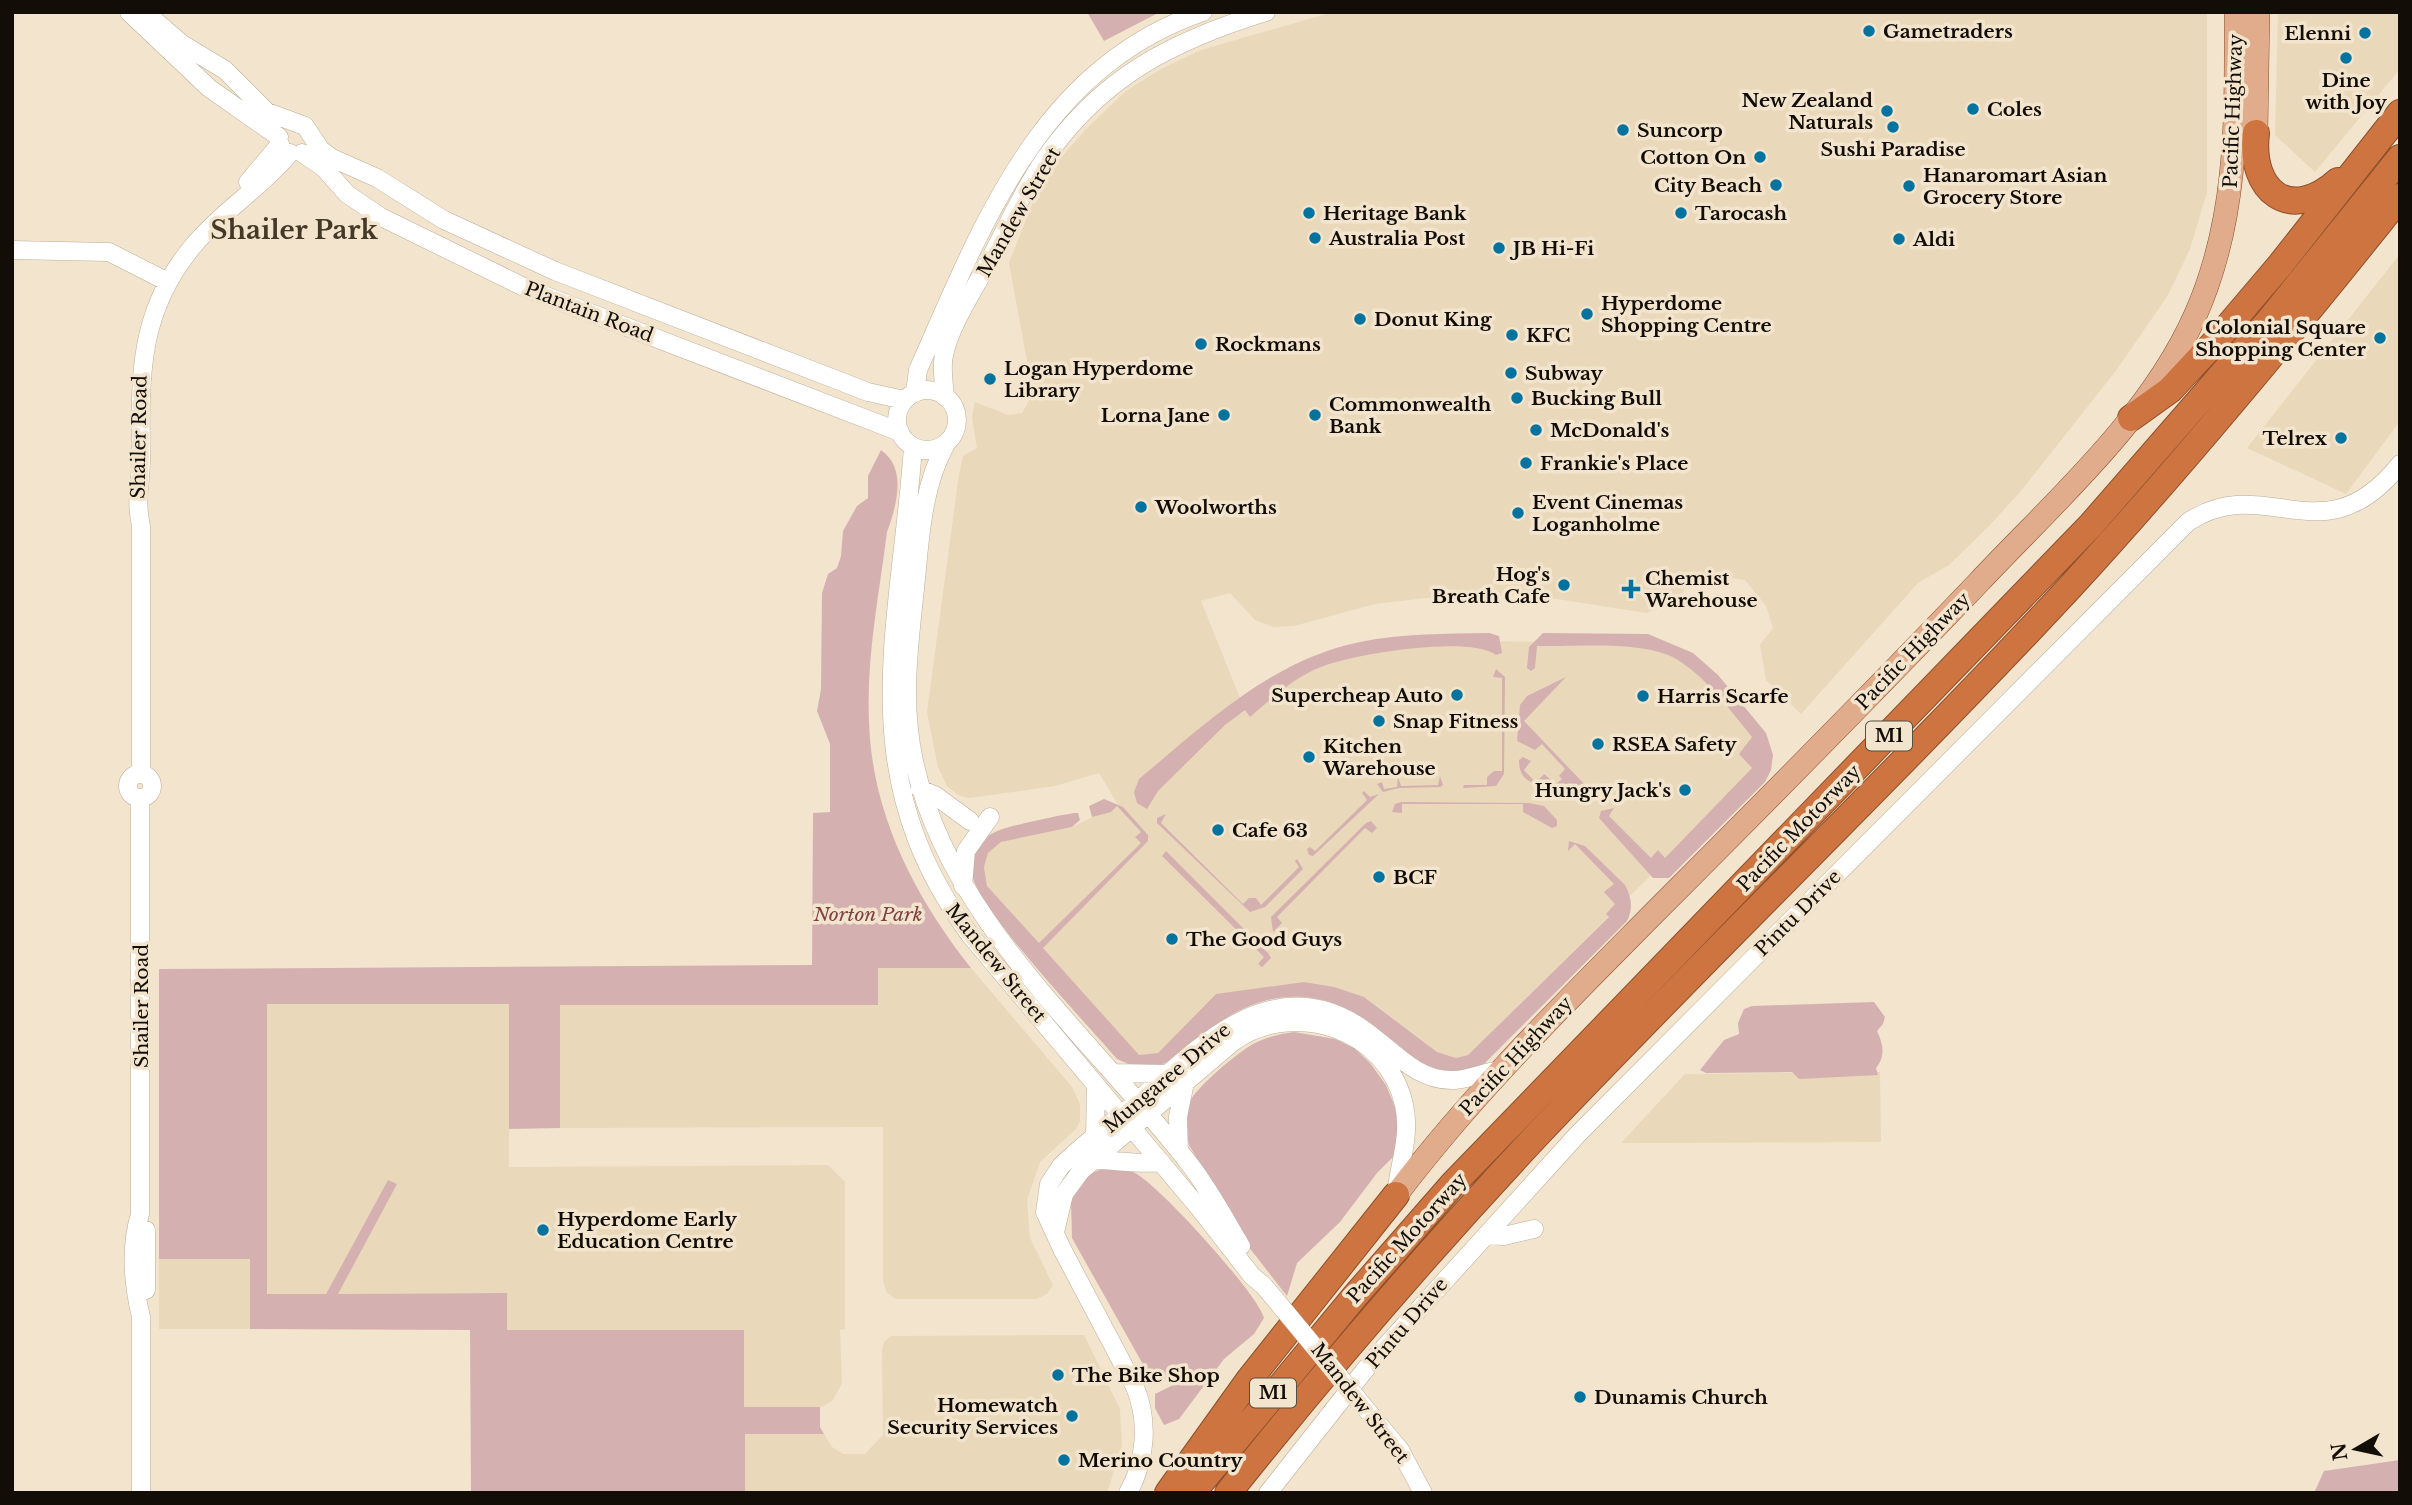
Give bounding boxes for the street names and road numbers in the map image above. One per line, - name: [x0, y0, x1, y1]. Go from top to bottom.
- street label: Pacific Highway: [2219, 33, 2247, 189]
- street label: Mandew Street: [973, 142, 1066, 281]
- street label: Plantain Road: [521, 277, 657, 347]
- street label: Shailer Road: [126, 375, 152, 499]
- street label: Pacific Highway: [1851, 587, 1975, 715]
- road number: M1: [1866, 722, 1912, 750]
- street label: Pacific Motorway: [1733, 760, 1865, 896]
- street label: Pintu Drive: [1750, 865, 1846, 961]
- street label: Mandew Street: [941, 899, 1051, 1028]
- street label: Shailer Road: [130, 944, 153, 1068]
- street label: Pacific Highway: [1455, 992, 1577, 1120]
- street label: Mungaree Drive: [1099, 1018, 1235, 1138]
- street label: Pacific Motorway: [1342, 1168, 1472, 1308]
- street label: Pintu Drive: [1361, 1273, 1453, 1373]
- street label: Mandew Street: [1306, 1338, 1415, 1468]
- road number: M1: [1250, 1378, 1296, 1408]

